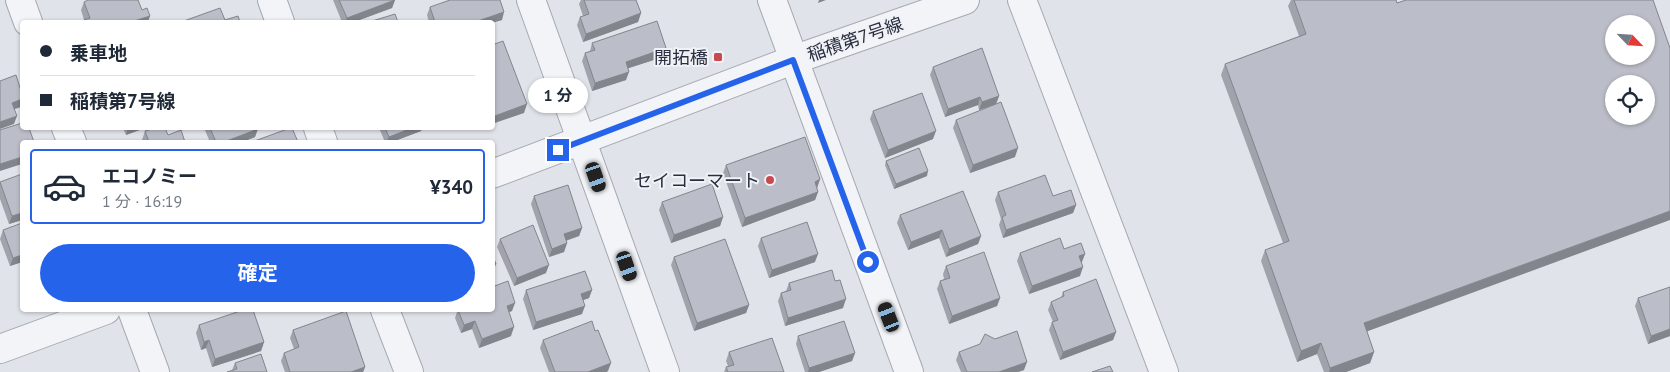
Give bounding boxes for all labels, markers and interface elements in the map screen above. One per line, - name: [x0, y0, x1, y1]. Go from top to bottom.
- street label: 稲積第7号線: [804, 12, 906, 66]
- north arrow: [1605, 15, 1655, 65]
- map controls: [1605, 15, 1655, 125]
- text: 乗車地: [70, 41, 127, 65]
- place label: 開拓橋: [654, 46, 708, 69]
- marker: 開拓橋: [712, 51, 724, 63]
- button: locate: [1605, 75, 1655, 125]
- callout: 1 分: [528, 78, 588, 112]
- text: 1 分: [543, 85, 573, 105]
- text: 稲積第7号線: [70, 89, 176, 113]
- route end: [547, 139, 569, 161]
- car: [584, 160, 607, 194]
- icon: car: [42, 164, 87, 209]
- text: エコノミー: [102, 164, 197, 188]
- place label: セイコーマート: [634, 169, 760, 192]
- marker: セイコーマート: [764, 174, 776, 186]
- text: ¥340: [430, 175, 473, 199]
- text: 1 分 · 16:19: [102, 191, 182, 211]
- button: 確定: [40, 244, 475, 302]
- car: [615, 249, 638, 283]
- route start: [857, 251, 879, 273]
- car: [876, 300, 901, 334]

